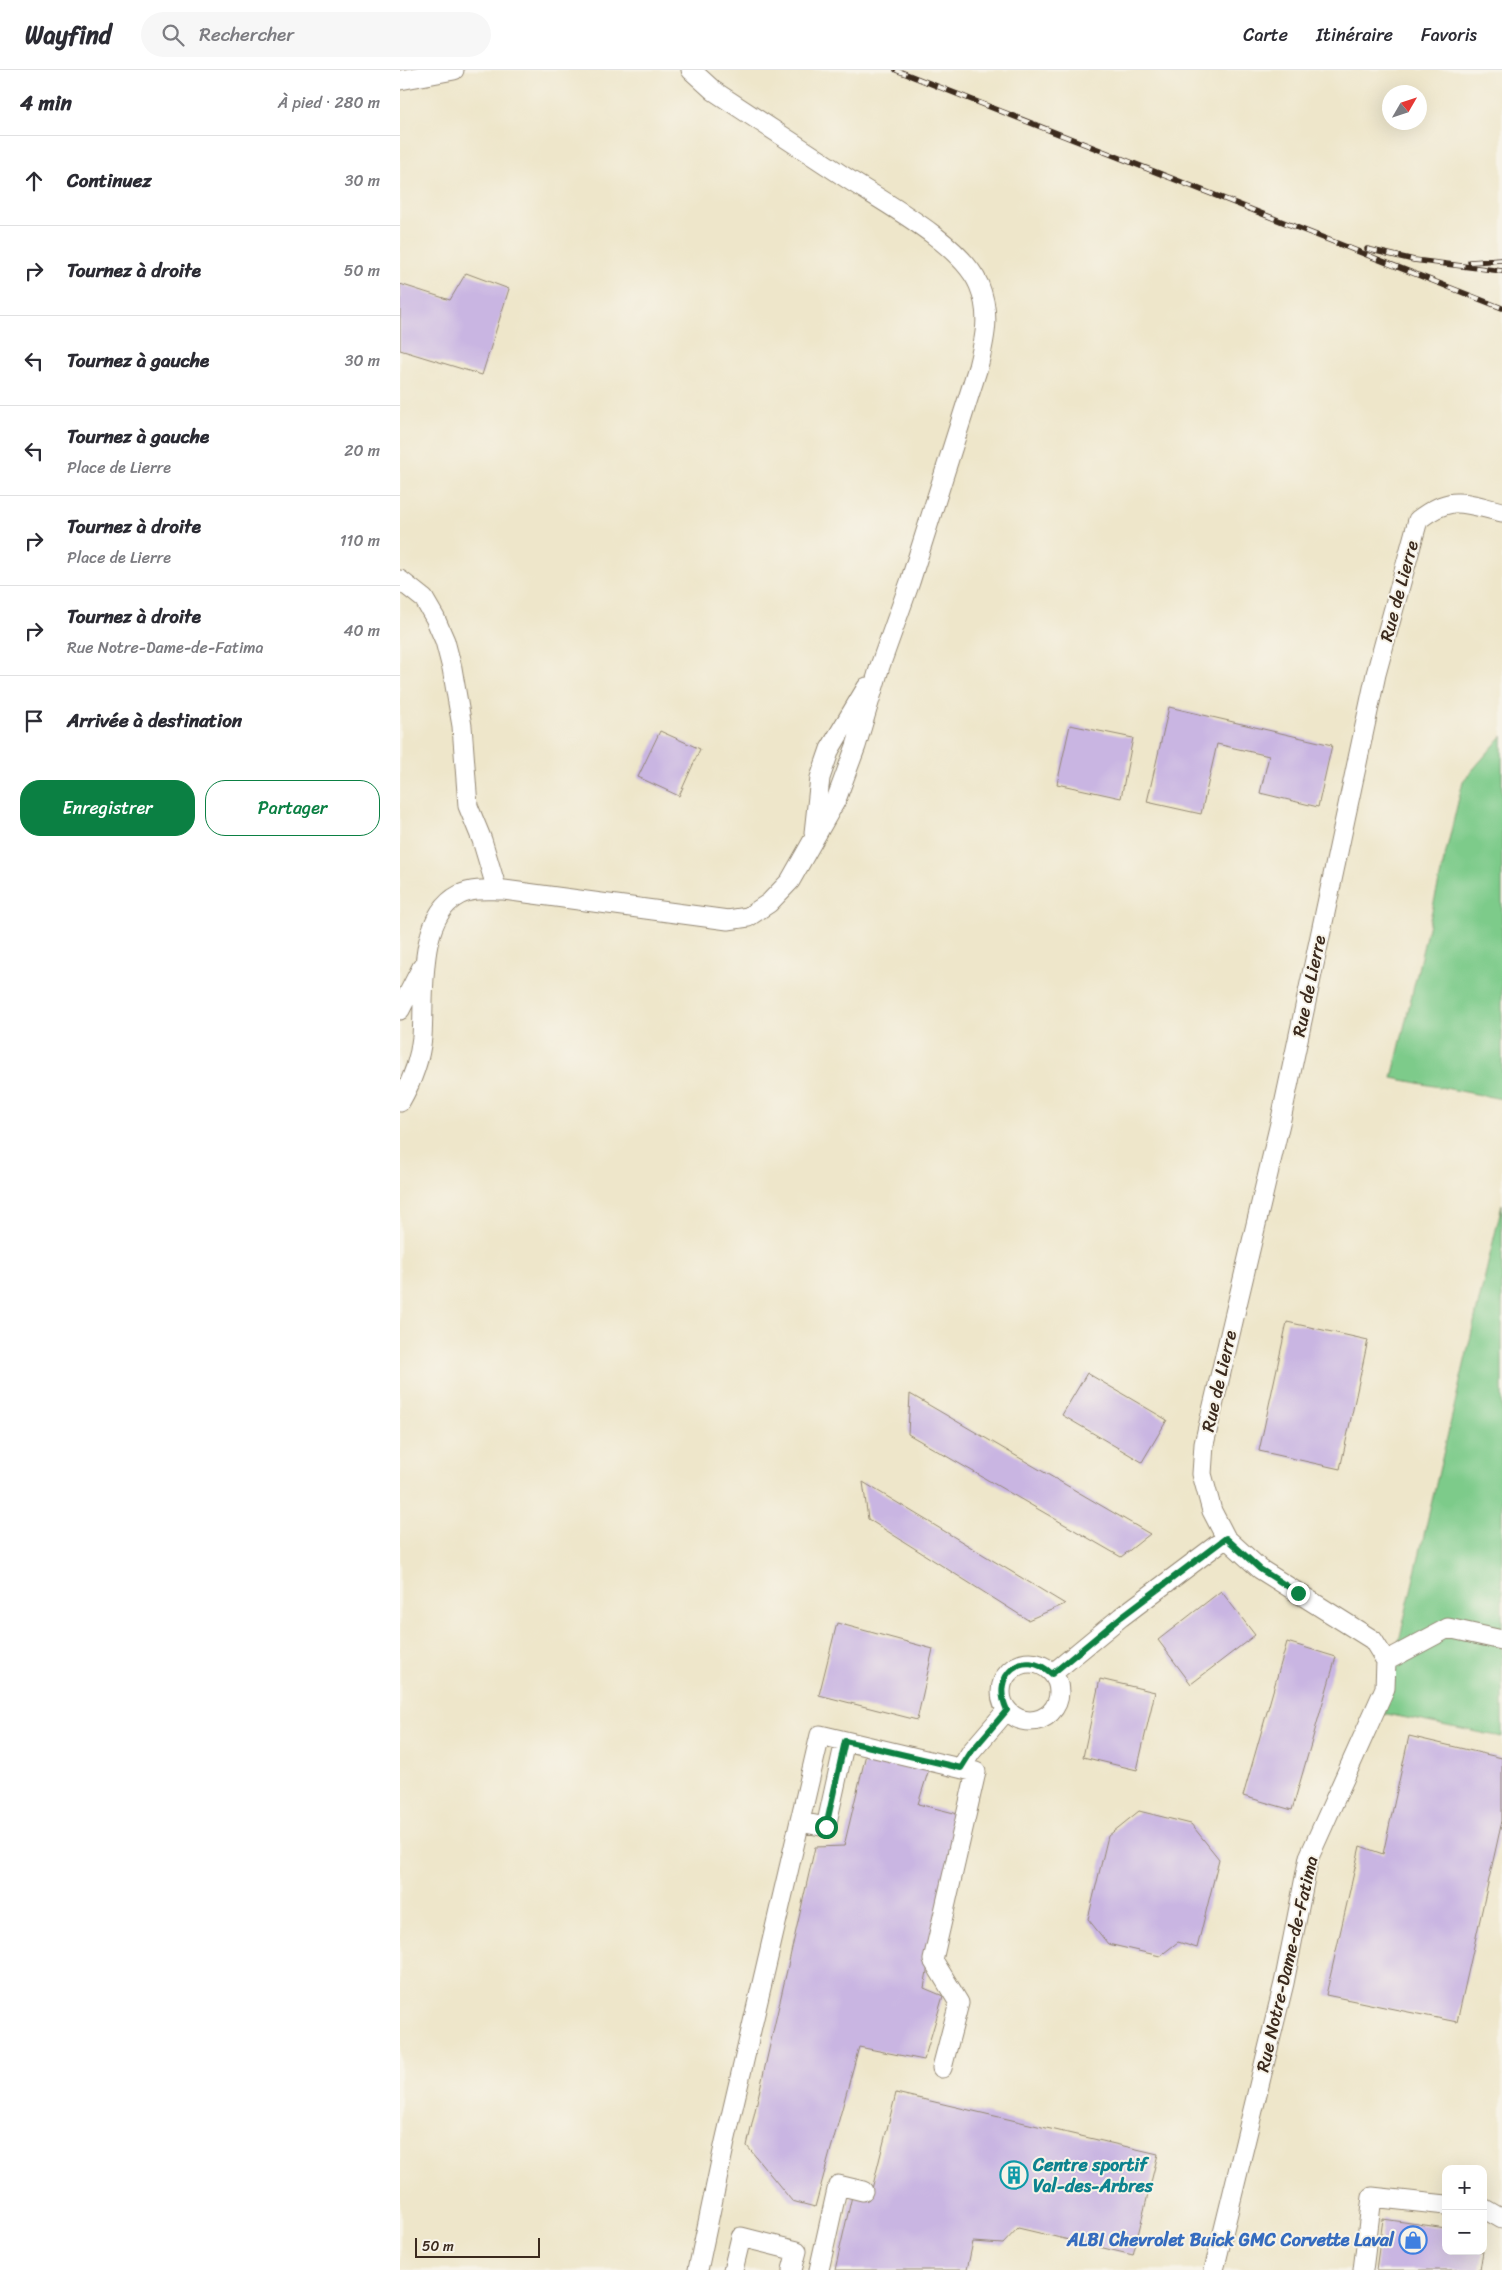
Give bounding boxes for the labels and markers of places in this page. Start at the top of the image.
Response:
place label: Centre sportif Val-des-Arbres [1032,2149,1154,2202]
building icon: Centre sportif Val-des-Arbres [999,2160,1029,2190]
place label: ALBI Chevrolet Buick GMC Corvette Laval [1066,2224,1395,2256]
shop icon: ALBI Chevrolet Buick GMC Corvette Laval [1398,2225,1428,2255]

